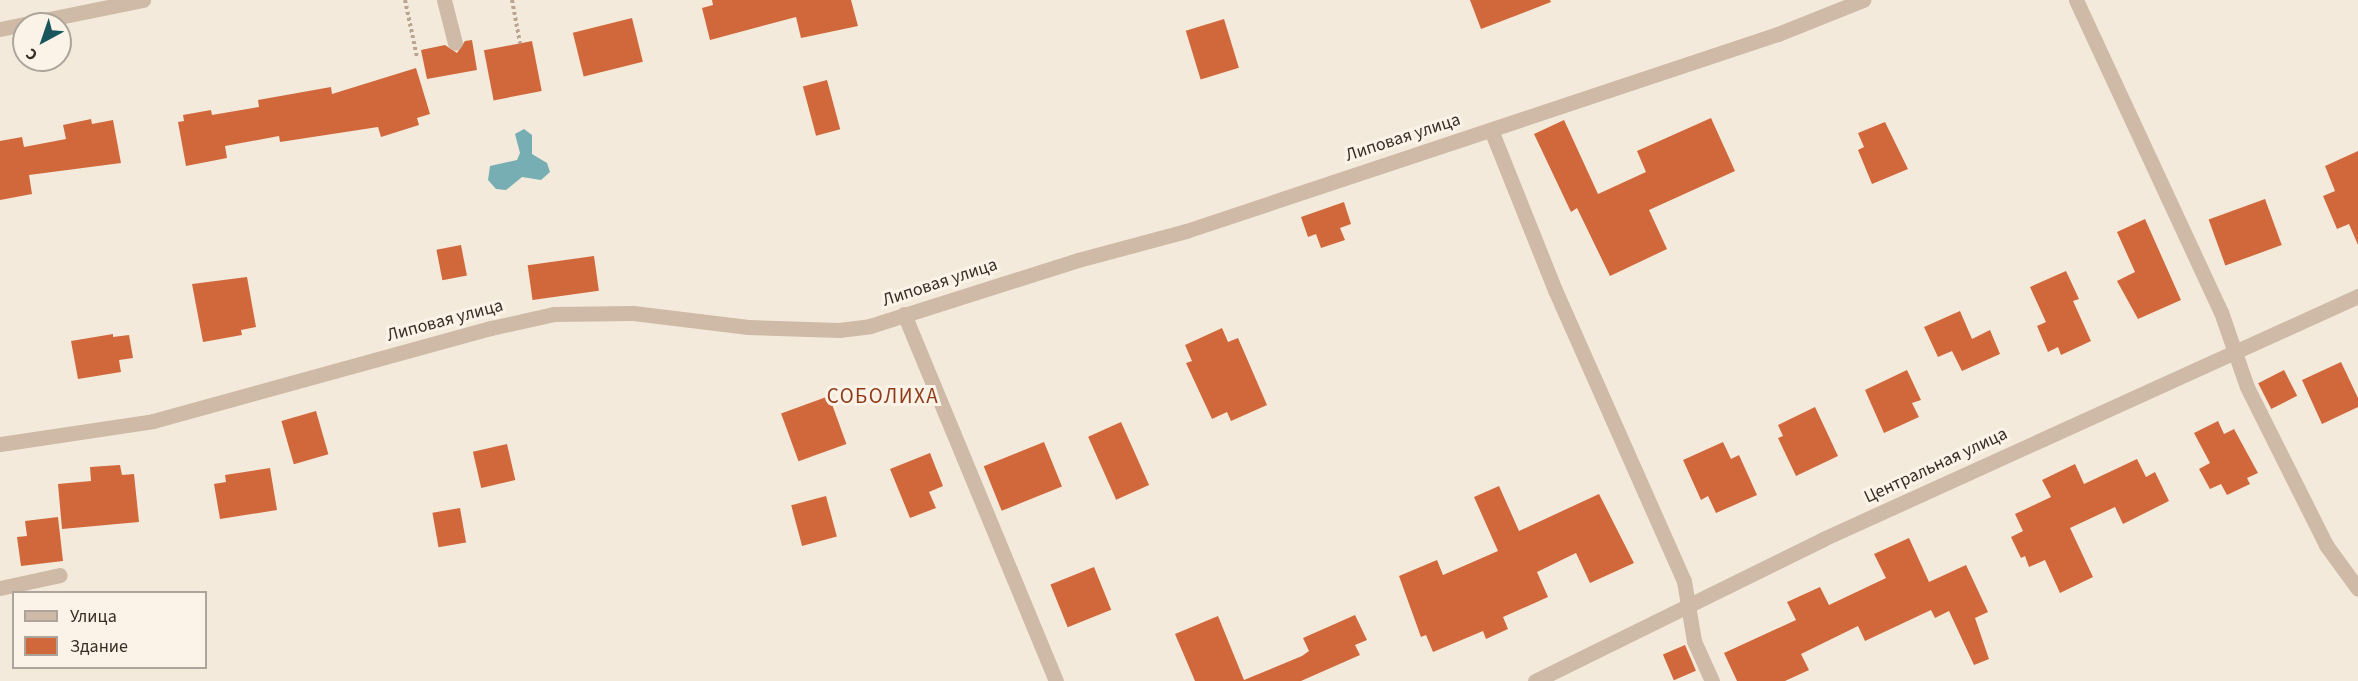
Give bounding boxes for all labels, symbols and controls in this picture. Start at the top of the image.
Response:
north arrow [12,12,72,72]
text: С [21,43,42,66]
street label: Липовая улица [1343,109,1463,167]
street label: Липовая улица [880,254,1000,312]
street label: Липовая улица [384,295,506,347]
district label: СОБОЛИХА [827,383,939,409]
street label: Центральная улица [1861,423,2011,509]
legend [12,591,207,669]
text: Улица [70,604,117,629]
text: Здание [70,634,128,659]

